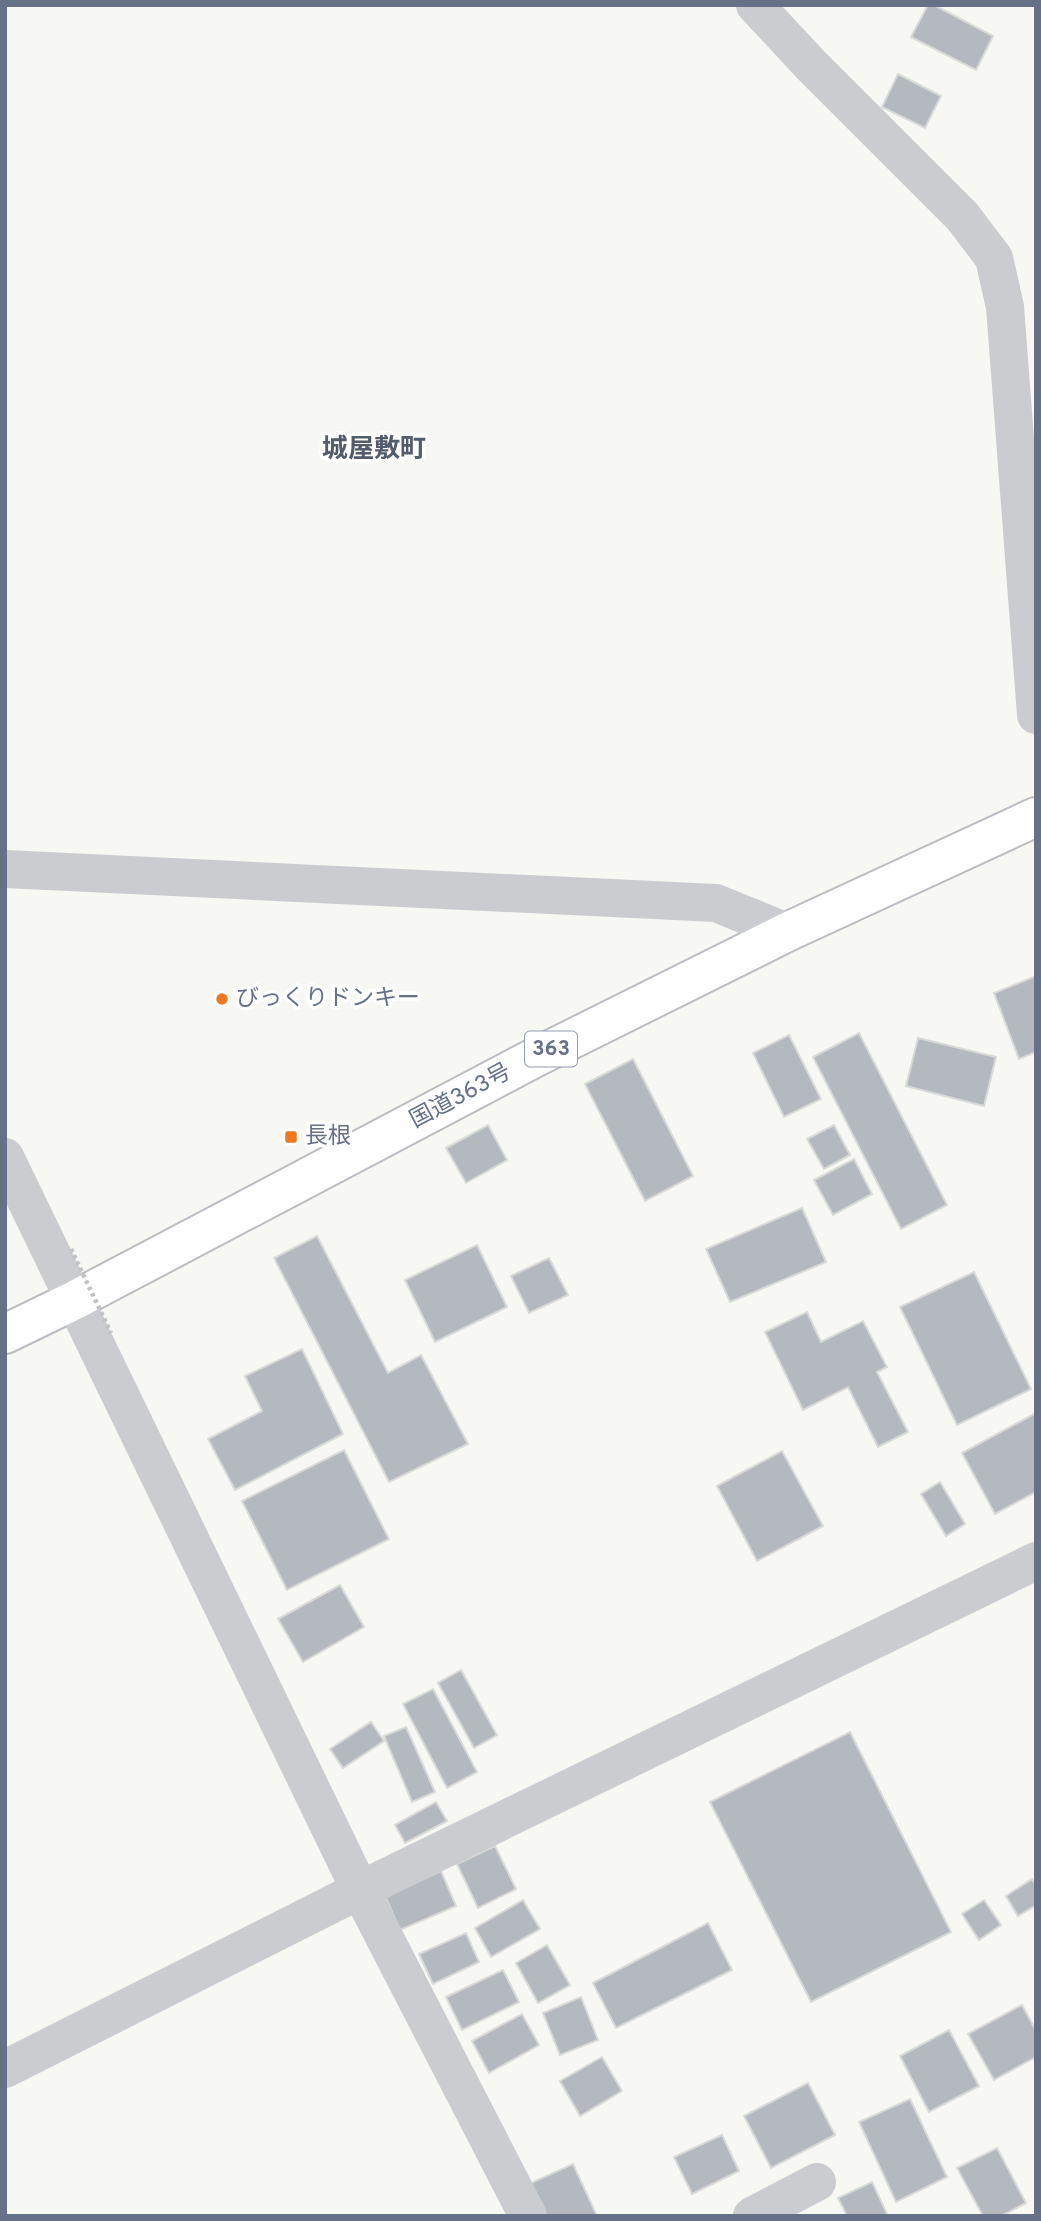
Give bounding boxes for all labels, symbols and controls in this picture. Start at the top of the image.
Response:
district label: 城屋敷町 [322,434,426,467]
place label: びっくりドンキー [236,985,420,1014]
marker: びっくりドンキー [214,991,230,1007]
road number: 363 [525,1032,577,1066]
street label: 国道363号 [405,1058,517,1136]
place label: 長根 [305,1123,351,1152]
marker: 長根 [283,1129,299,1145]

